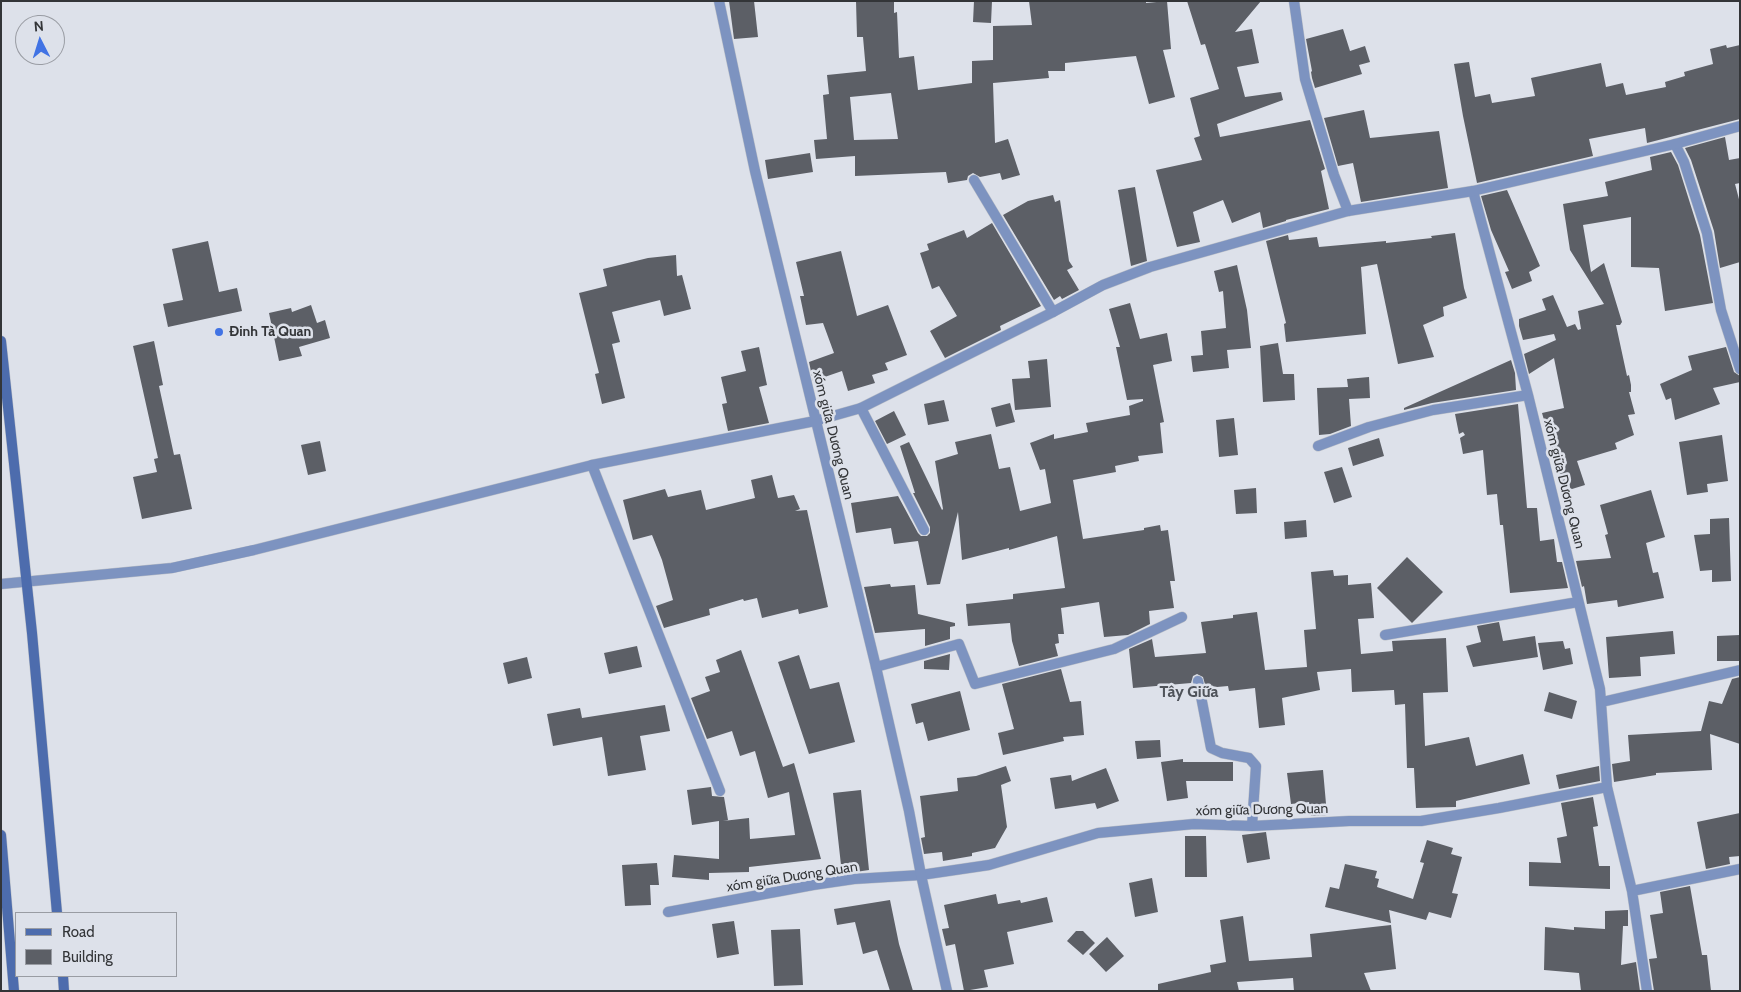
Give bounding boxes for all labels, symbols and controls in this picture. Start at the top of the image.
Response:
north arrow [15,15,65,65]
text: N [33,17,44,35]
place label: Đinh Tà Quan [229,324,311,340]
marker: Đinh Tà Quan [213,326,225,338]
street label: xóm giữa Dương Quan [809,369,857,501]
street label: xóm giữa Dương Quan [1540,418,1588,550]
district label: Tây Giữa [1160,682,1218,702]
street label: xóm giữa Dương Quan [1196,800,1328,820]
street label: xóm giữa Dương Quan [725,858,859,896]
legend [15,912,178,977]
text: Road [62,923,95,941]
text: Building [62,948,113,966]

